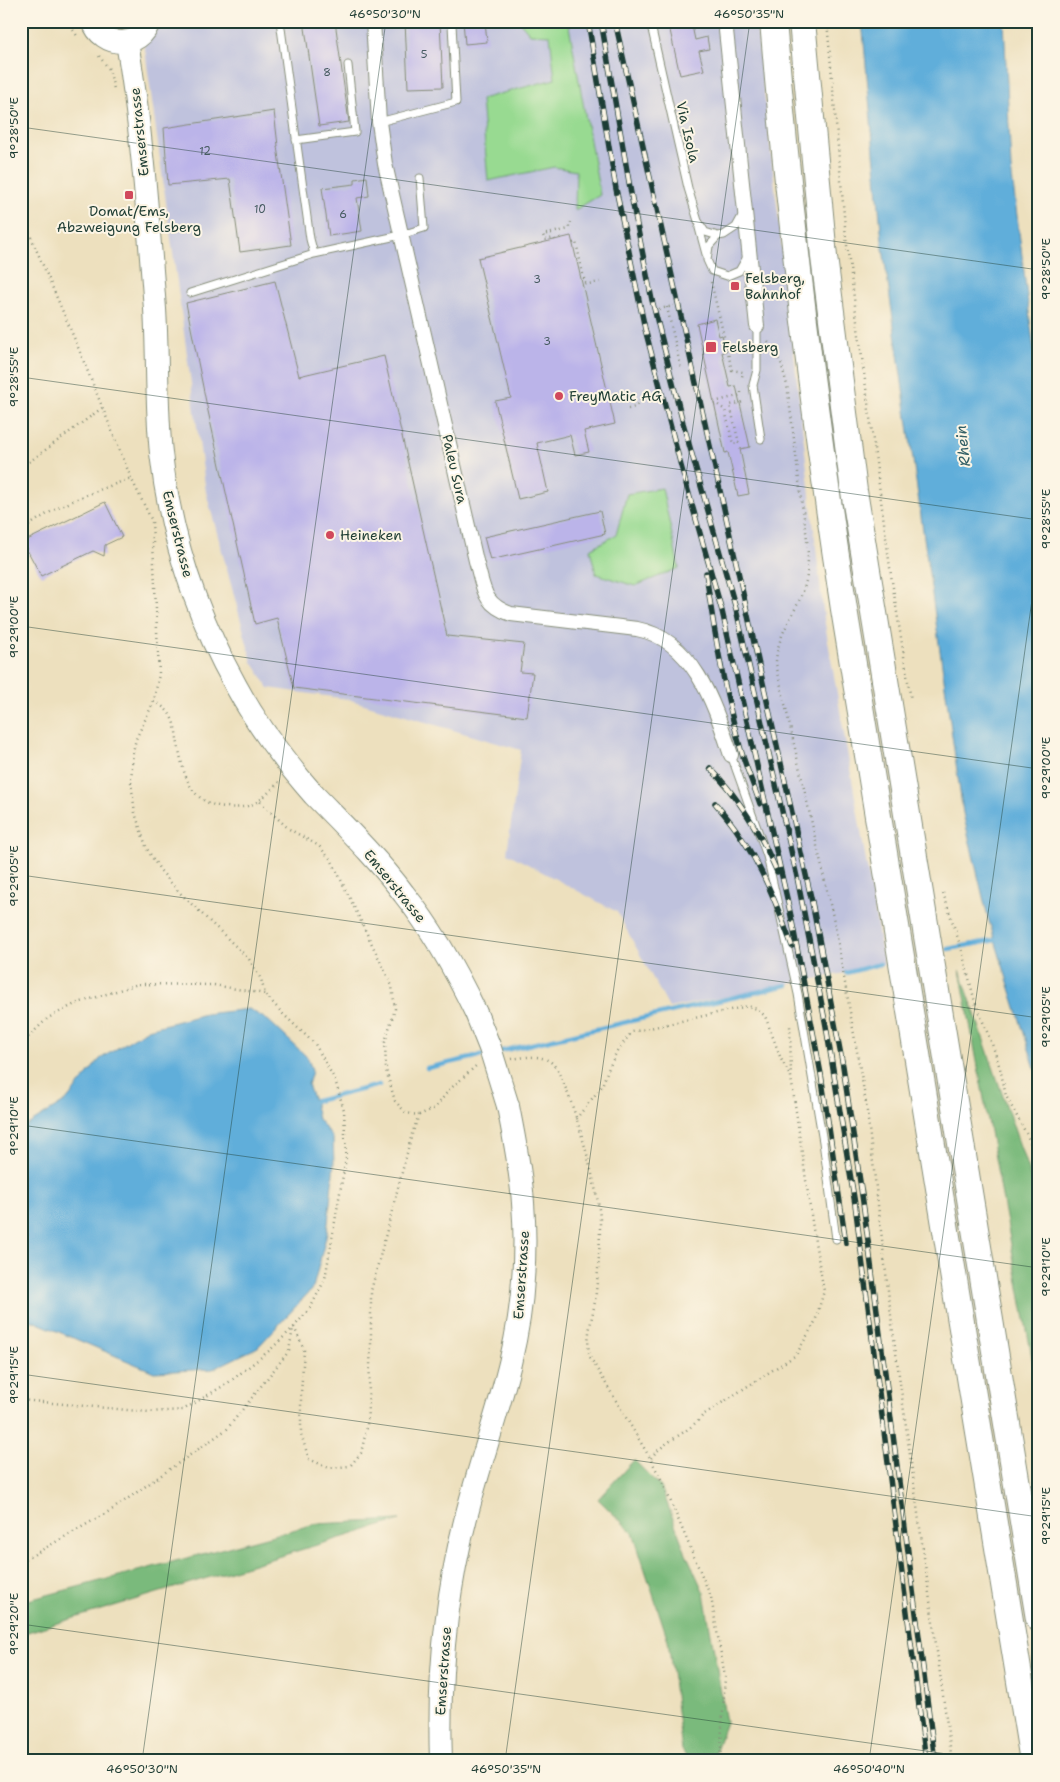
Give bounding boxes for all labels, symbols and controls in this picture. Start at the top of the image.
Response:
text: 46°50'30"N [349,6,421,22]
text: 46°50'35"N [714,6,784,22]
house number: 5 [421,47,428,62]
house number: 8 [323,65,331,80]
street label: Emserstrasse [125,87,153,177]
text: 9°28'50"E [6,97,22,159]
street label: Via Isola [672,100,704,165]
house number: 12 [199,144,211,159]
marker: Domat/Ems, Abzweigung Felsberg [123,189,135,201]
place label: Domat/Ems, Abzweigung Felsberg [57,202,201,236]
house number: 10 [254,202,266,217]
house number: 6 [339,207,347,222]
text: 9°28'50"E [1038,238,1054,300]
place label: Felsberg, Bahnhof [745,269,805,303]
house number: 3 [533,272,541,287]
marker: Felsberg, Bahnhof [729,280,741,292]
house number: 3 [543,334,551,349]
place label: Felsberg [722,338,778,356]
marker: Felsberg [704,340,718,354]
text: 9°28'55"E [6,347,22,407]
place label: FreyMatic AG [569,387,662,405]
marker: FreyMatic AG [553,390,565,402]
water label: Rhein [951,424,975,468]
street label: Paleu Sura [438,433,472,506]
street label: Emserstrasse [158,489,198,579]
text: 9°28'55"E [1038,489,1054,549]
place label: Heineken [340,526,402,544]
marker: Heineken [324,529,336,541]
text: 9°29'00"E [6,596,22,658]
text: 9°29'00"E [1038,737,1054,799]
text: 9°29'05"E [6,845,22,907]
street label: Emserstrasse [360,846,430,926]
text: 9°29'05"E [1038,986,1054,1048]
text: 9°29'10"E [6,1096,22,1156]
street label: Emserstrasse [509,1230,533,1320]
text: 9°29'10"E [1038,1237,1054,1297]
text: 9°29'15"E [6,1346,22,1404]
text: 9°29'15"E [1038,1487,1054,1545]
text: 9°29'20"E [6,1593,22,1655]
street label: Emserstrasse [431,1626,455,1716]
text: 46°50'30"N [106,1761,178,1777]
text: 46°50'35"N [471,1761,541,1777]
text: 46°50'40"N [833,1761,905,1777]

